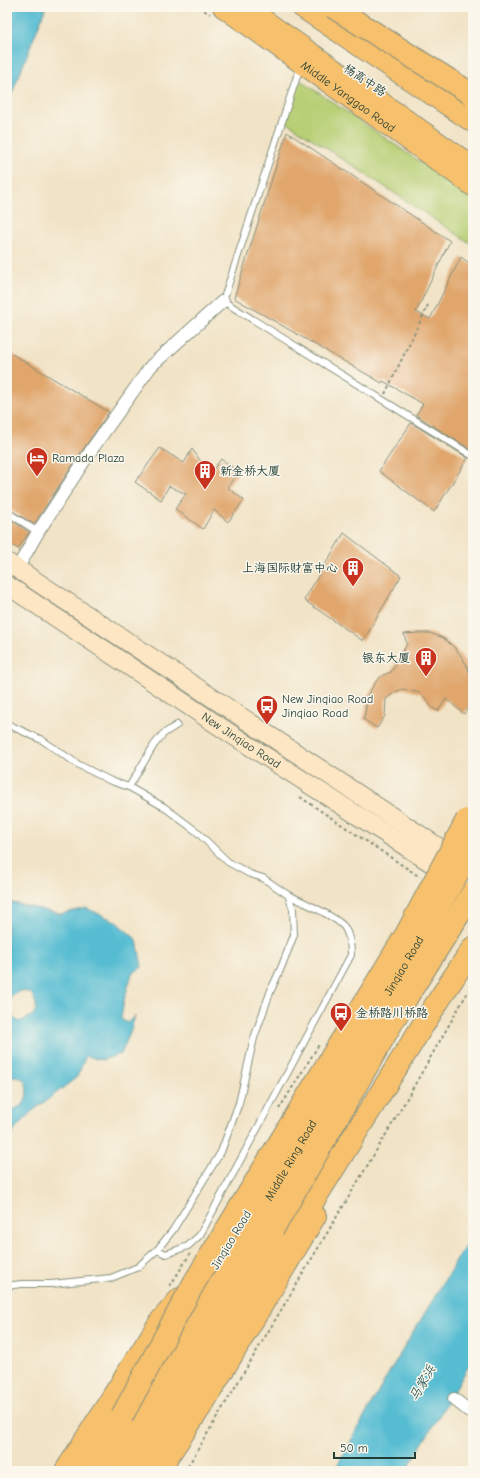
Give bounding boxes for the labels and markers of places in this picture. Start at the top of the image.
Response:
hotel icon: Ramada Plaza [24,445,50,478]
place label: Ramada Plaza [52,451,125,465]
building icon: 新金桥大厦 [192,458,218,491]
place label: 新金桥大厦 [220,464,280,478]
building icon: 上海国际财富中心 [340,555,366,588]
place label: 上海国际财富中心 [242,561,338,575]
building icon: 银东大厦 [413,645,439,678]
place label: 银东大厦 [362,651,410,665]
place label: New Jinqiao Road Jinqiao Road [282,692,373,720]
bus stop icon: New Jinqiao Road Jinqiao Road [254,693,280,726]
bus stop icon: 金桥路川桥路 [328,1000,354,1033]
place label: 金桥路川桥路 [356,1006,428,1020]

